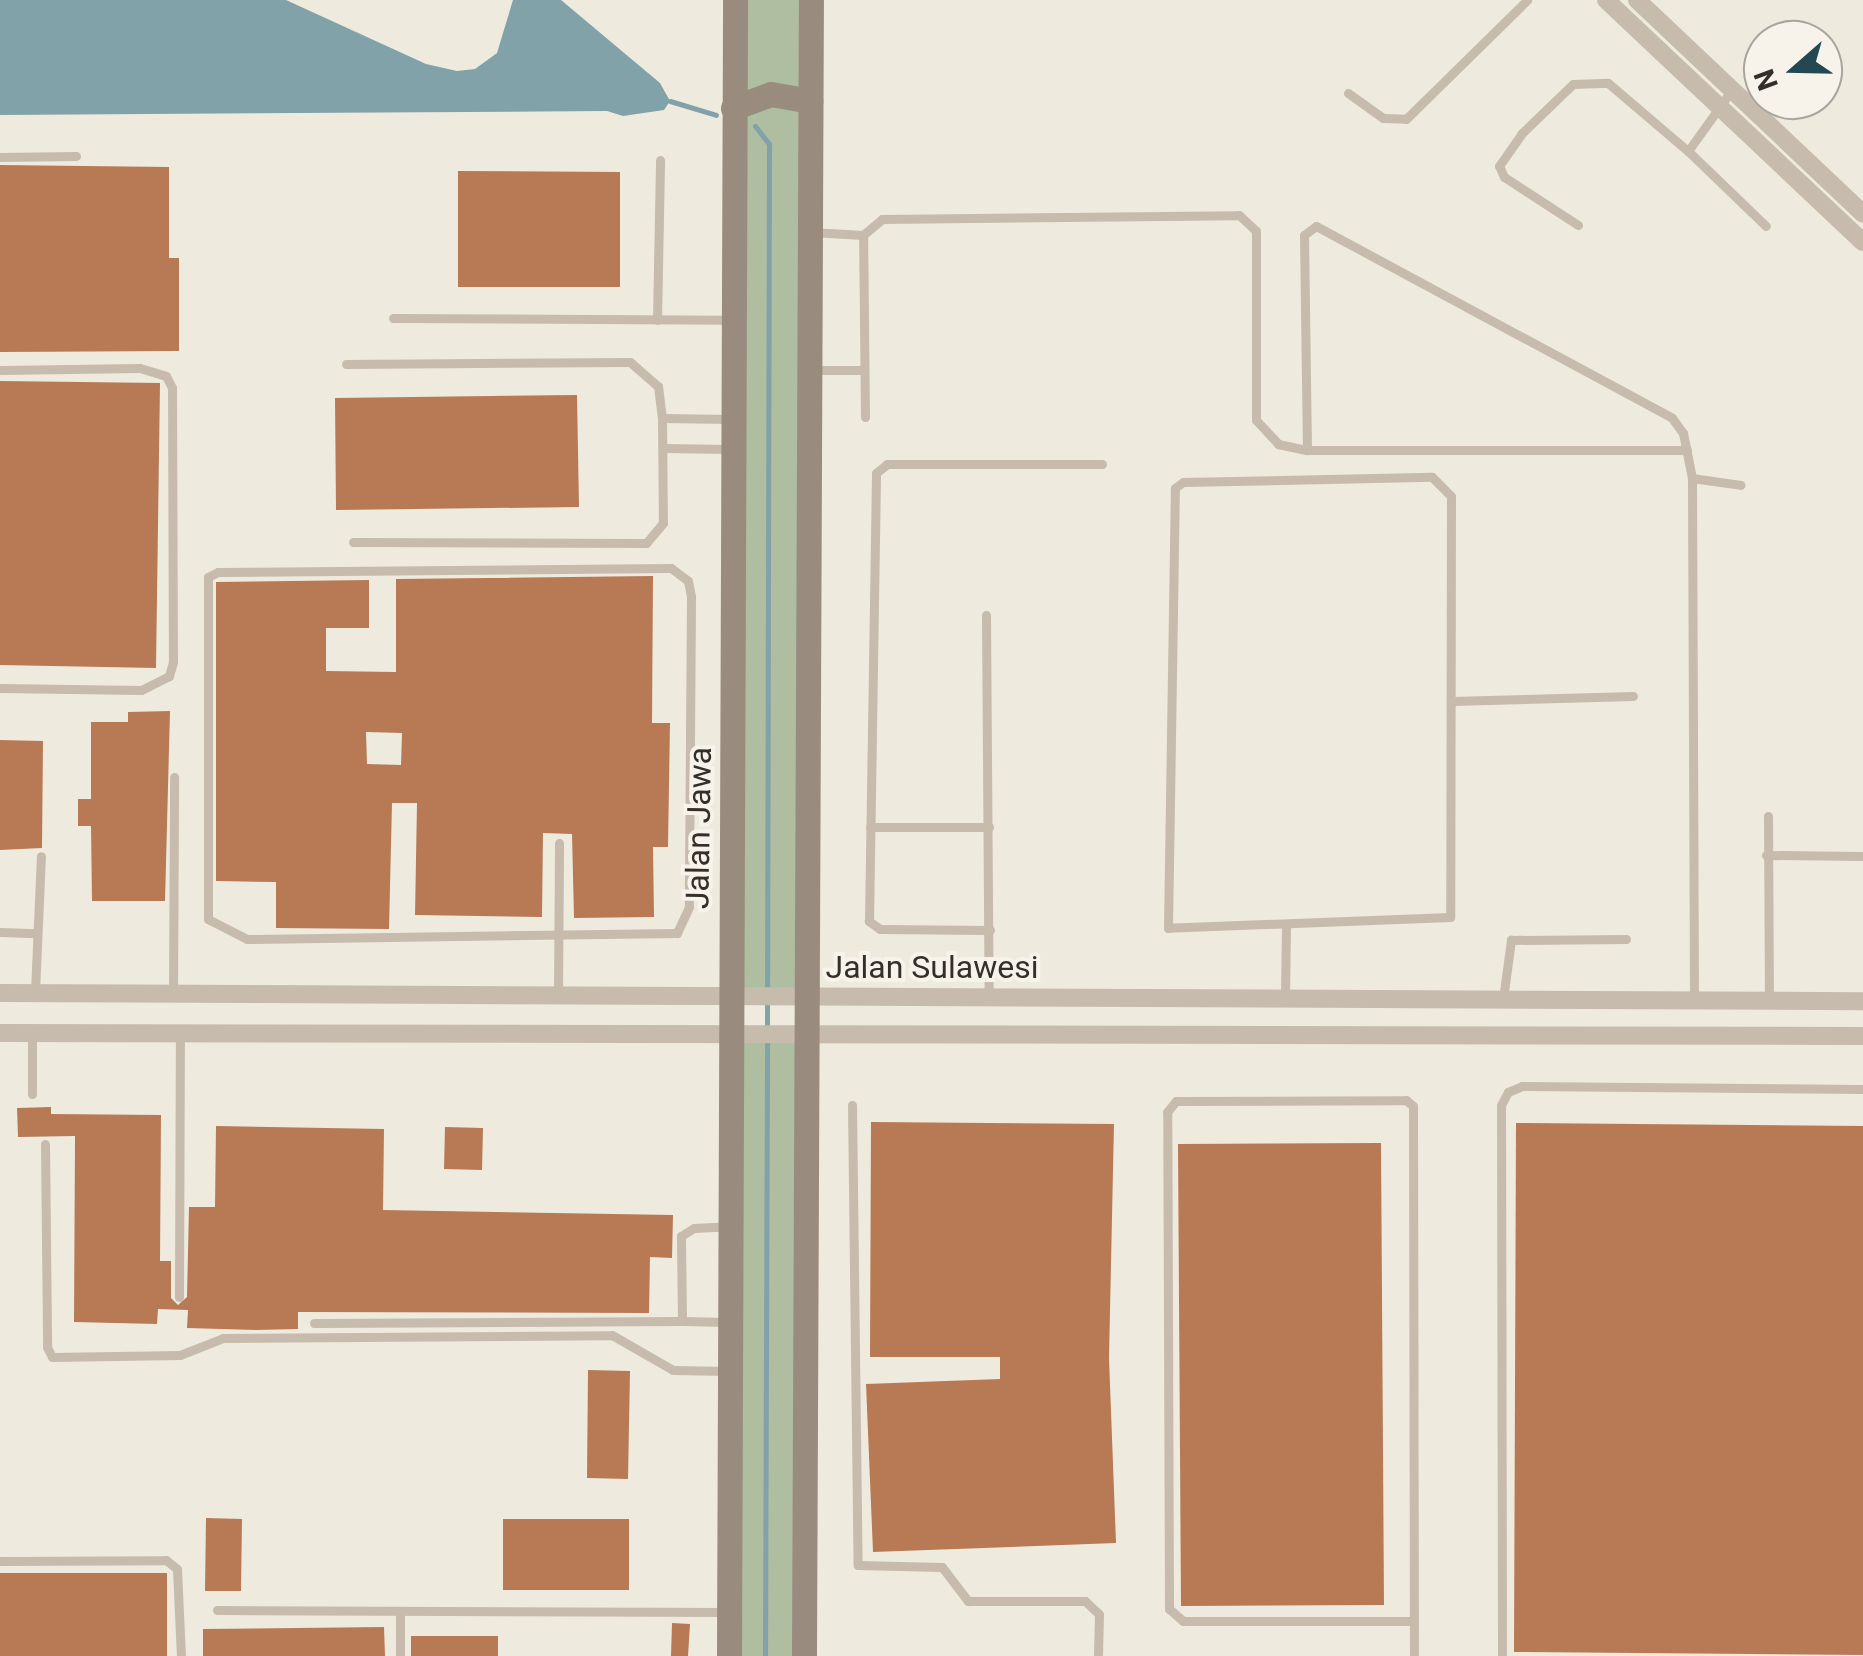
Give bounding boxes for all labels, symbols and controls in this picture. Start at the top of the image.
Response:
north arrow [1743,20,1843,120]
text: N [1747,65,1785,95]
street label: Jalan Jawa [678,746,720,910]
street label: Jalan Sulawesi [826,948,1038,986]

